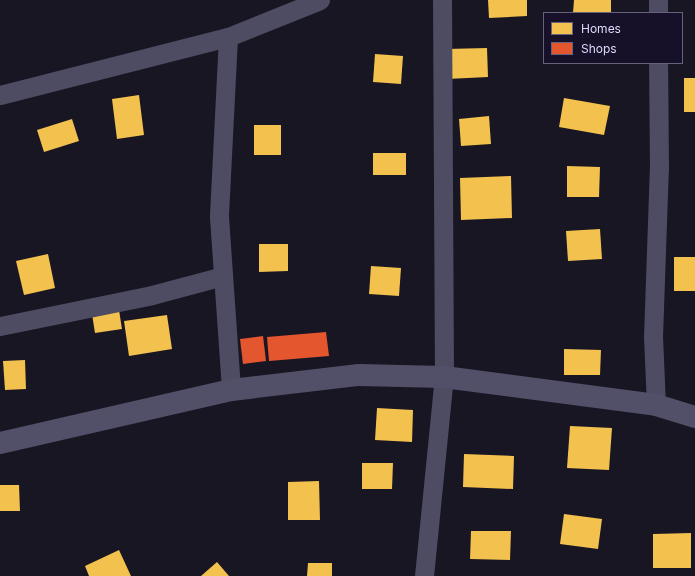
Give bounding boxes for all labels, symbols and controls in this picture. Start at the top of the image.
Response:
legend [543,12,683,64]
text: Homes [581,21,621,36]
text: Shops [581,41,617,56]

